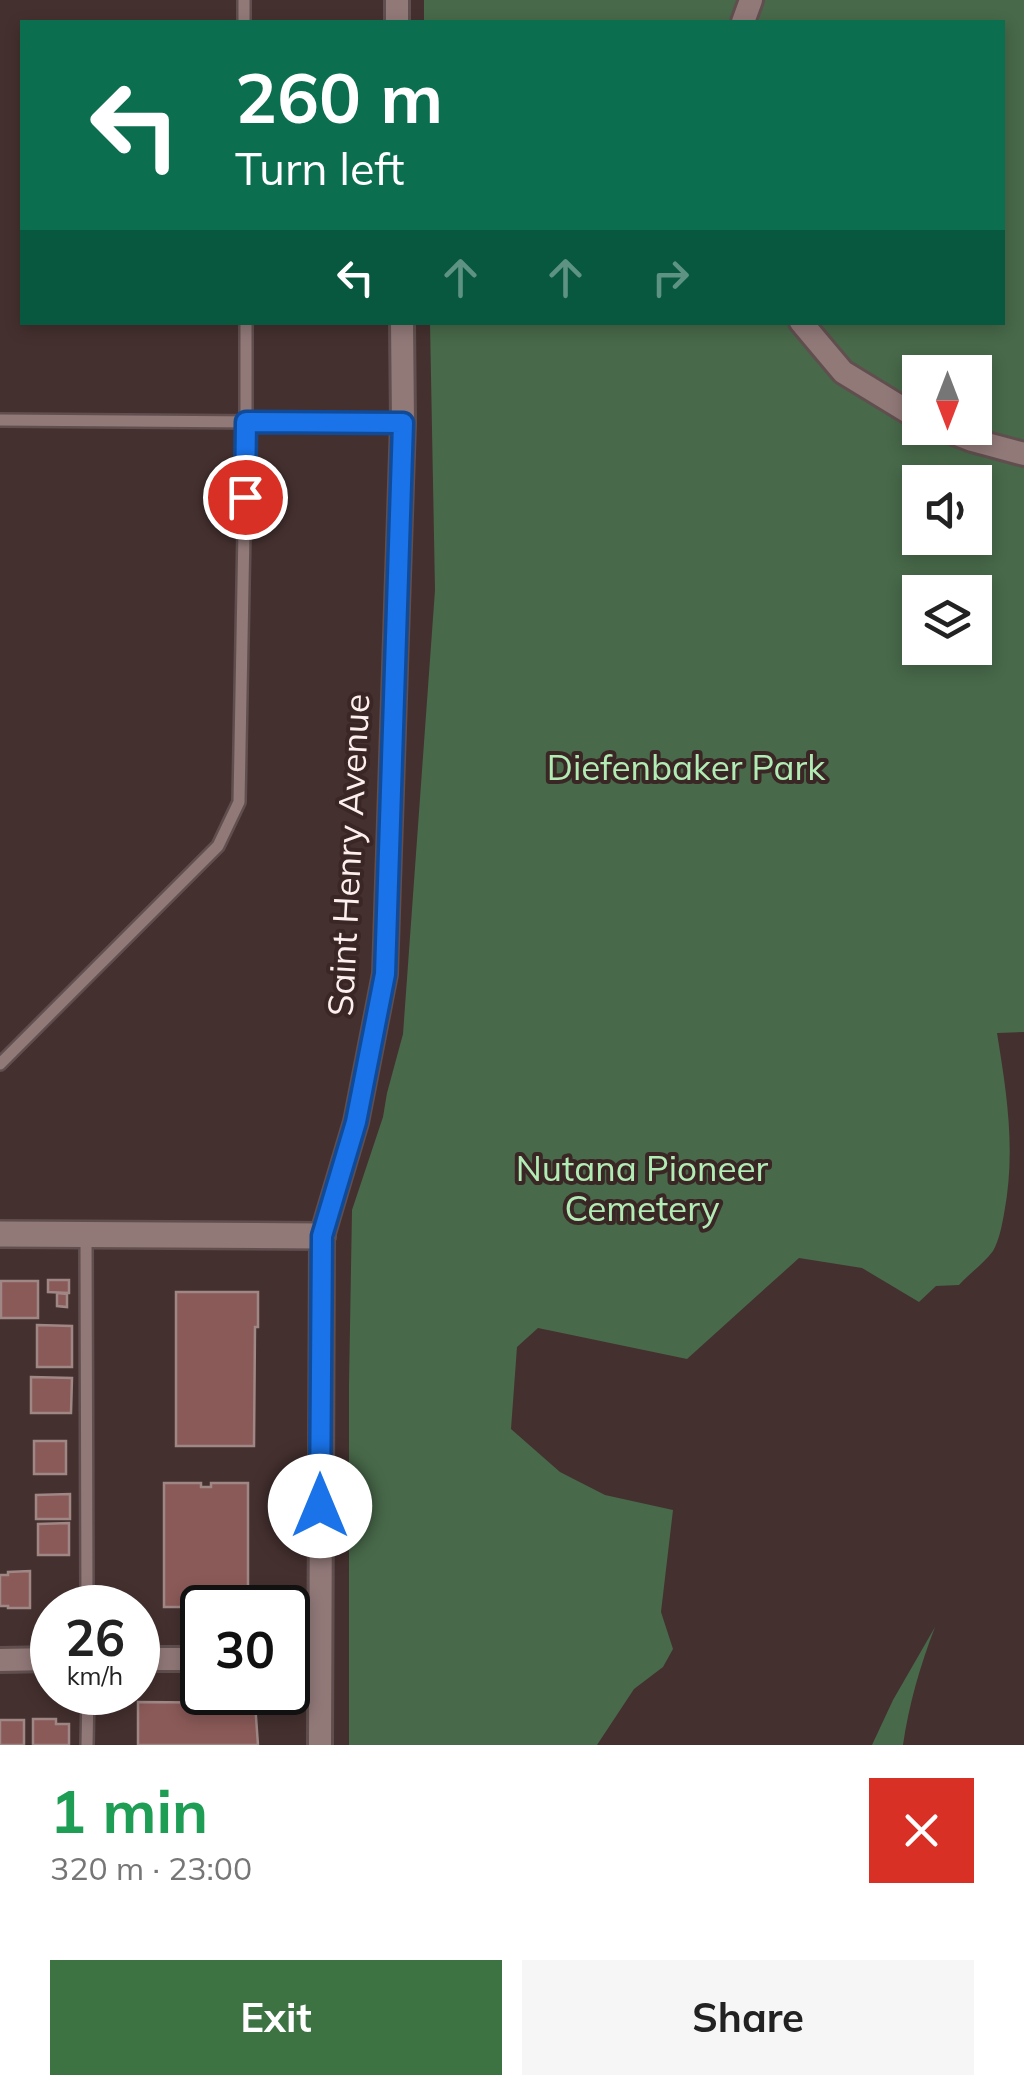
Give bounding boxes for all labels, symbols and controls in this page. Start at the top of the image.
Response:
text: 260 m [235,53,443,141]
icon: left [70,60,200,190]
text: Turn left [235,140,404,196]
icon: left [328,250,383,305]
icon: ahead [433,250,488,305]
icon: ahead [538,250,593,305]
icon: right [643,250,698,305]
north arrow [902,355,992,445]
map controls [902,355,992,665]
pin [203,455,288,540]
button: sound [902,465,992,555]
icon: arrive [218,470,273,525]
button: layers [902,575,992,665]
street label: Saint Henry Avenue [318,693,378,1017]
park label: Diefenbaker Park [547,745,826,789]
park label: Nutana Pioneer Cemetery [516,1146,769,1230]
position arrow [268,1454,372,1558]
speed limit sign: 30 [180,1585,310,1715]
text: 26 [65,1606,125,1669]
text: km/h [67,1660,123,1691]
text: 1 min [50,1773,208,1848]
button: close [869,1778,974,1883]
text: 320 m · 23:00 [50,1848,252,1888]
button: Exit [50,1960,502,2075]
button: Share [522,1960,974,2075]

